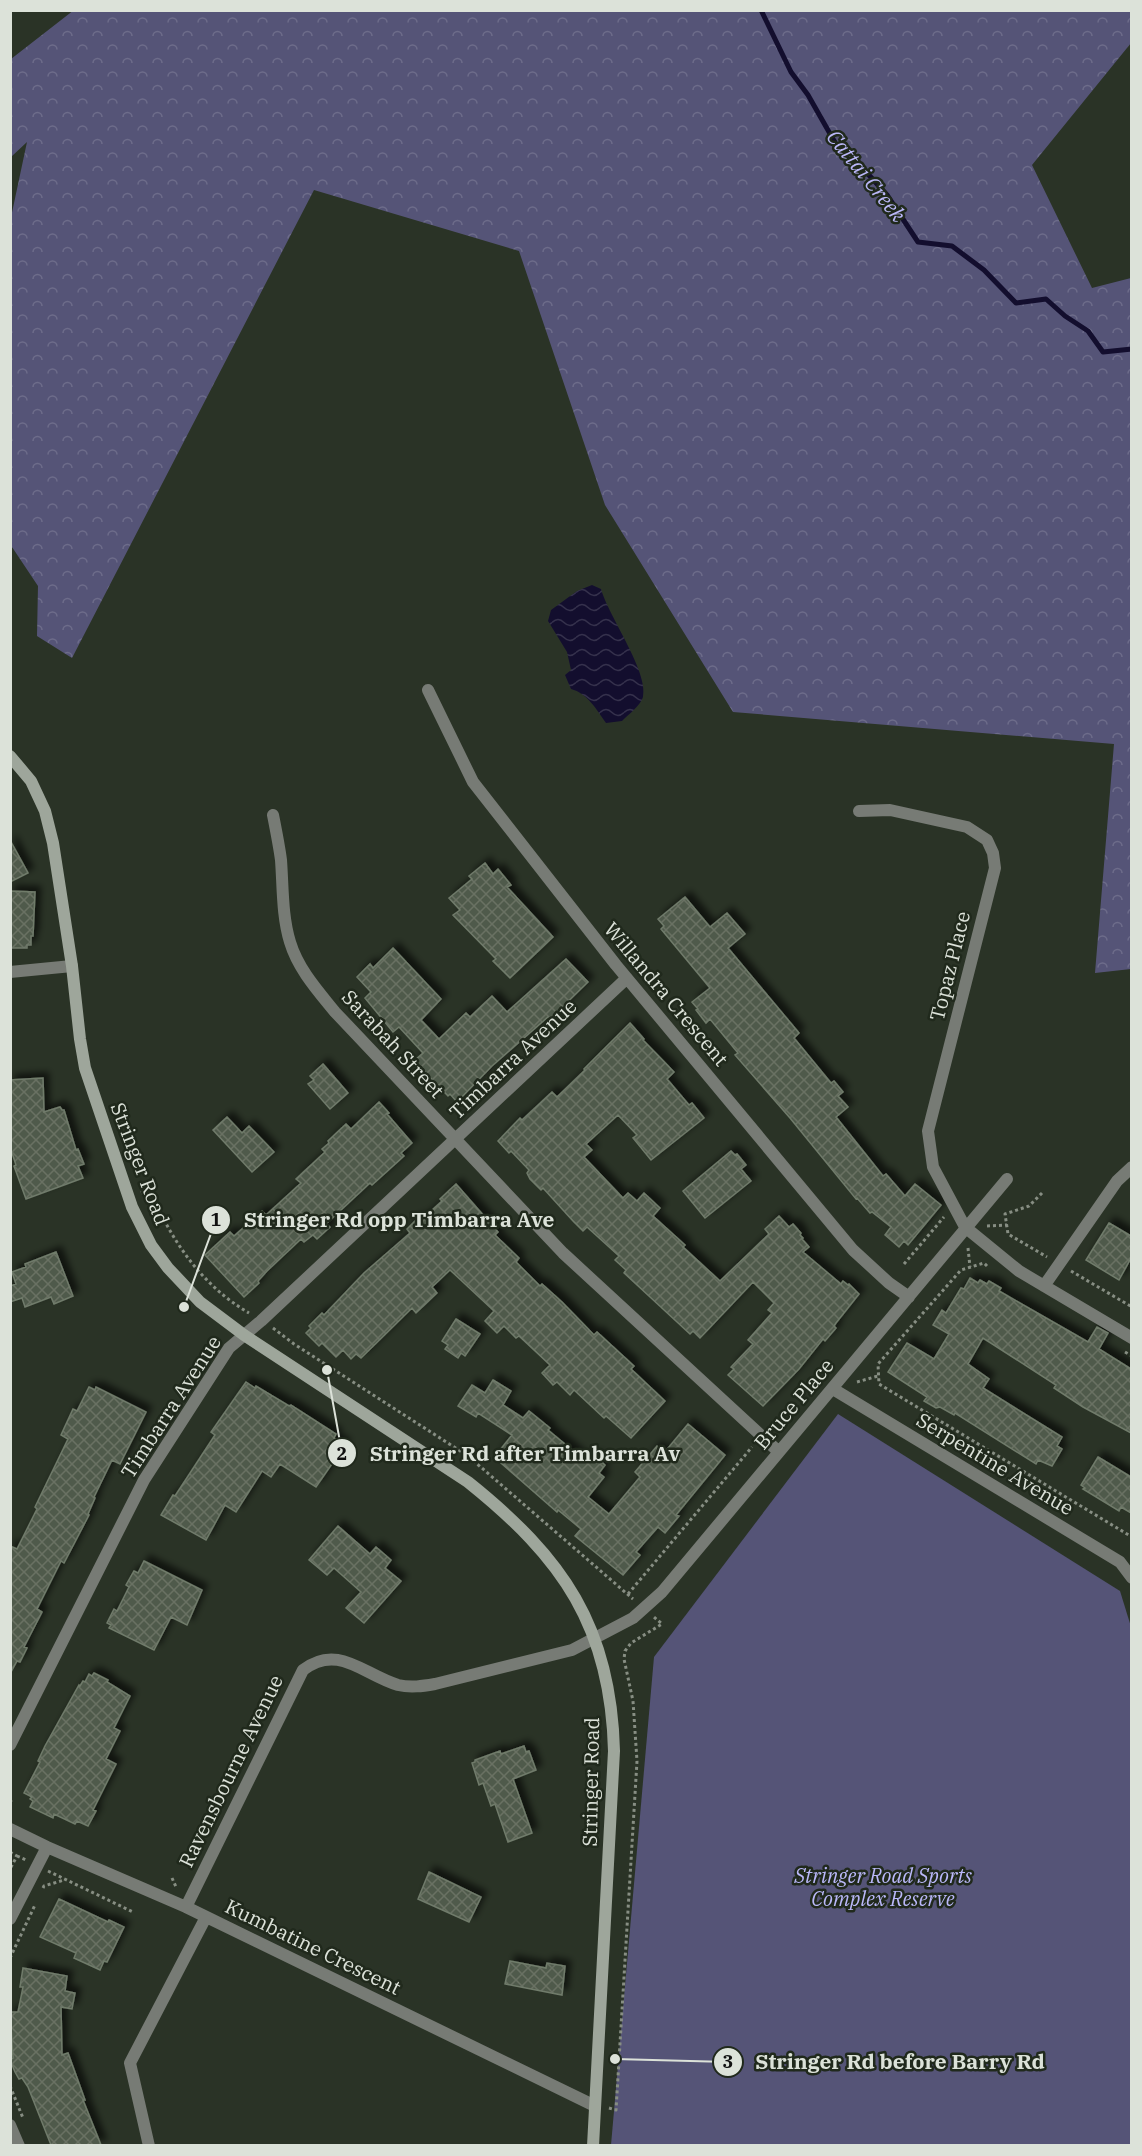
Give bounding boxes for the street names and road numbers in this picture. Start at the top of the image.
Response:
street label: Topaz Place [923,908,976,1023]
street label: Willandra Crescent [598,916,735,1071]
street label: Sarabah Street [336,984,451,1104]
street label: Timbarra Avenue [443,992,582,1125]
street label: Stringer Road [105,1099,176,1229]
street label: Timbarra Avenue [114,1330,227,1483]
street label: Bruce Place [748,1353,840,1455]
street label: Serpentine Avenue [912,1406,1079,1521]
street label: Ravensbourne Avenue [172,1670,289,1872]
street label: Stringer Road [576,1717,605,1847]
street label: Kumbatine Crescent [221,1892,405,2001]

